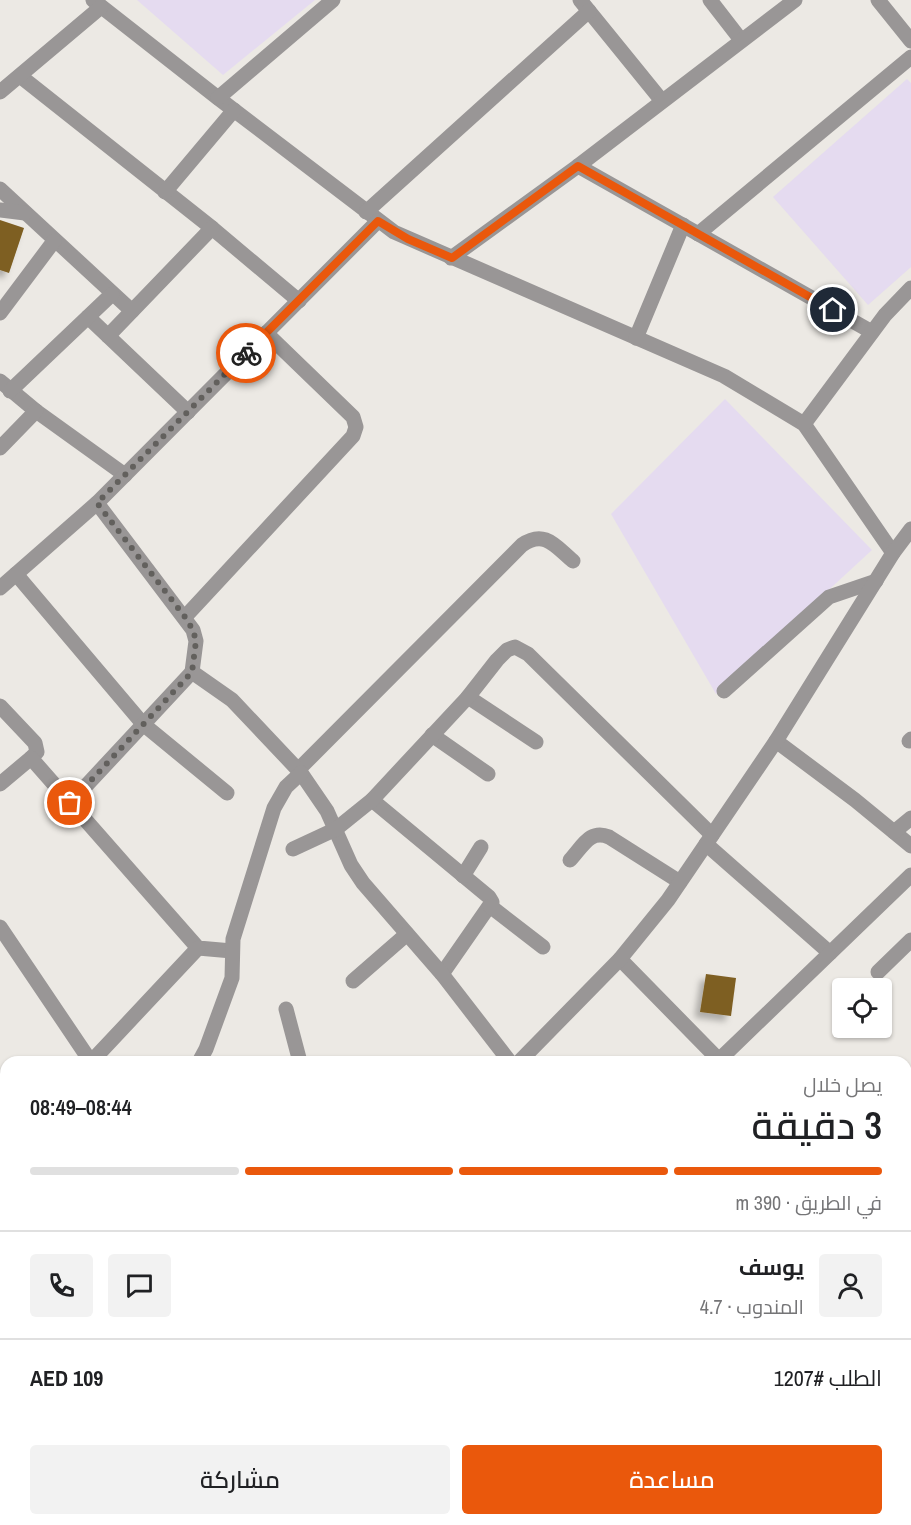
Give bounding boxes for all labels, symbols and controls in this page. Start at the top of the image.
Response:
pin [807,284,858,335]
icon: home [816,293,849,326]
courier [216,323,276,383]
icon: bike [230,337,263,370]
pin [44,777,95,828]
icon: bag [53,786,86,819]
map controls [832,978,892,1038]
button: locate [832,978,892,1038]
text: يصل خلال [803,1071,882,1098]
text: 08:44–08:49 [30,1092,132,1122]
text: 3 دقيقة [751,1099,882,1151]
text: في الطريق · 390 m [736,1189,882,1216]
text: يوسف [739,1252,804,1282]
button: phone [30,1254,93,1317]
button: chat [108,1254,171,1317]
button: person [819,1254,882,1317]
text: المندوب · 4.7 [700,1293,804,1320]
text: AED 109 [30,1363,103,1393]
text: الطلب #1207 [774,1363,882,1393]
button: مشاركة [30,1445,450,1514]
button: مساعدة [462,1445,882,1514]

